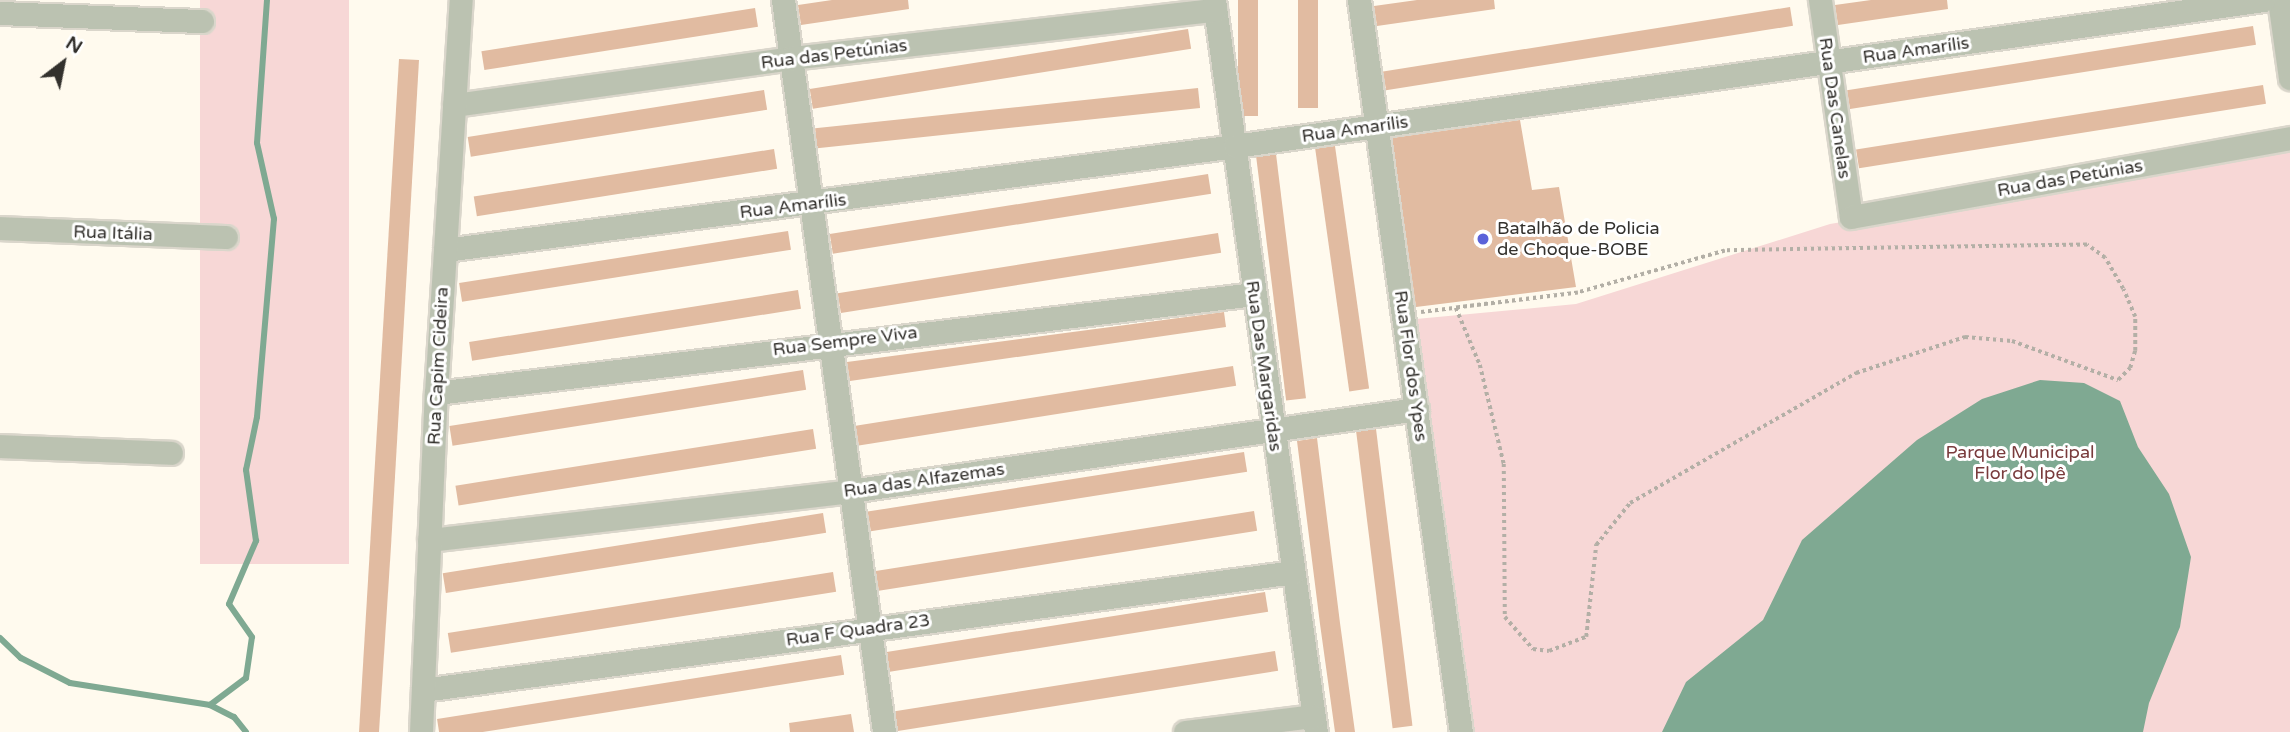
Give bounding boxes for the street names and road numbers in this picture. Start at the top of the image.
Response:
street label: Rua Amarílis [1861,32,1971,68]
street label: Rua das Petúnias [760,34,908,74]
street label: Rua Das Canelas [1814,36,1856,180]
street label: Rua Amarílis [1300,111,1410,147]
street label: Rua das Petúnias [1996,155,2144,201]
street label: Rua Amarílis [738,189,848,223]
street label: Rua Itália [73,221,153,245]
street label: Rua Das Margaridas [1241,279,1287,453]
street label: Rua Capim Cideira [423,286,453,446]
street label: Rua Flor dos Ypes [1390,289,1432,443]
street label: Rua Sempre Viva [771,321,919,361]
street label: Rua das Alfazemas [842,458,1006,502]
street label: Rua F Quadra 23 [785,609,931,651]

